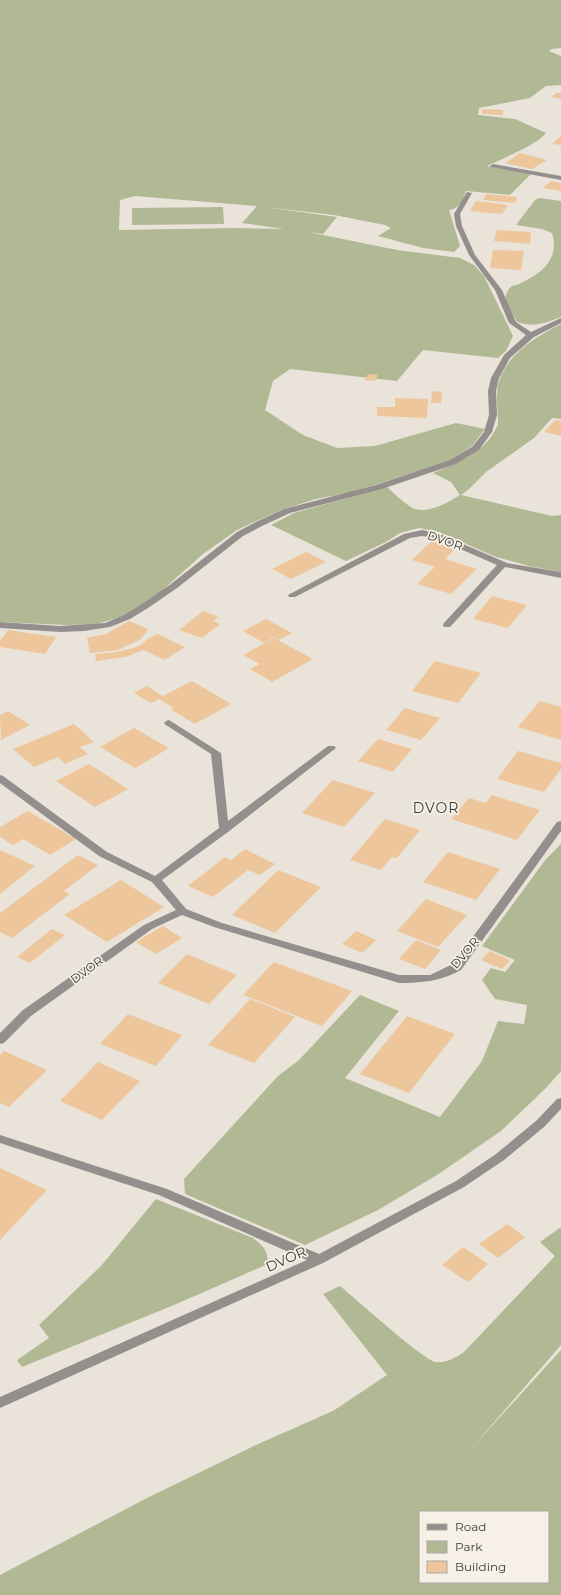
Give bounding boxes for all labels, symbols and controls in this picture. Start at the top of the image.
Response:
street label: DVOR [425,527,465,554]
district label: DVOR [413,799,459,817]
street label: DVOR [447,934,482,971]
street label: DVOR [68,953,106,986]
street label: DVOR [263,1242,309,1276]
legend [419,1511,549,1583]
text: Road [455,1519,486,1534]
text: Park [455,1539,483,1554]
text: Building [455,1559,506,1574]

